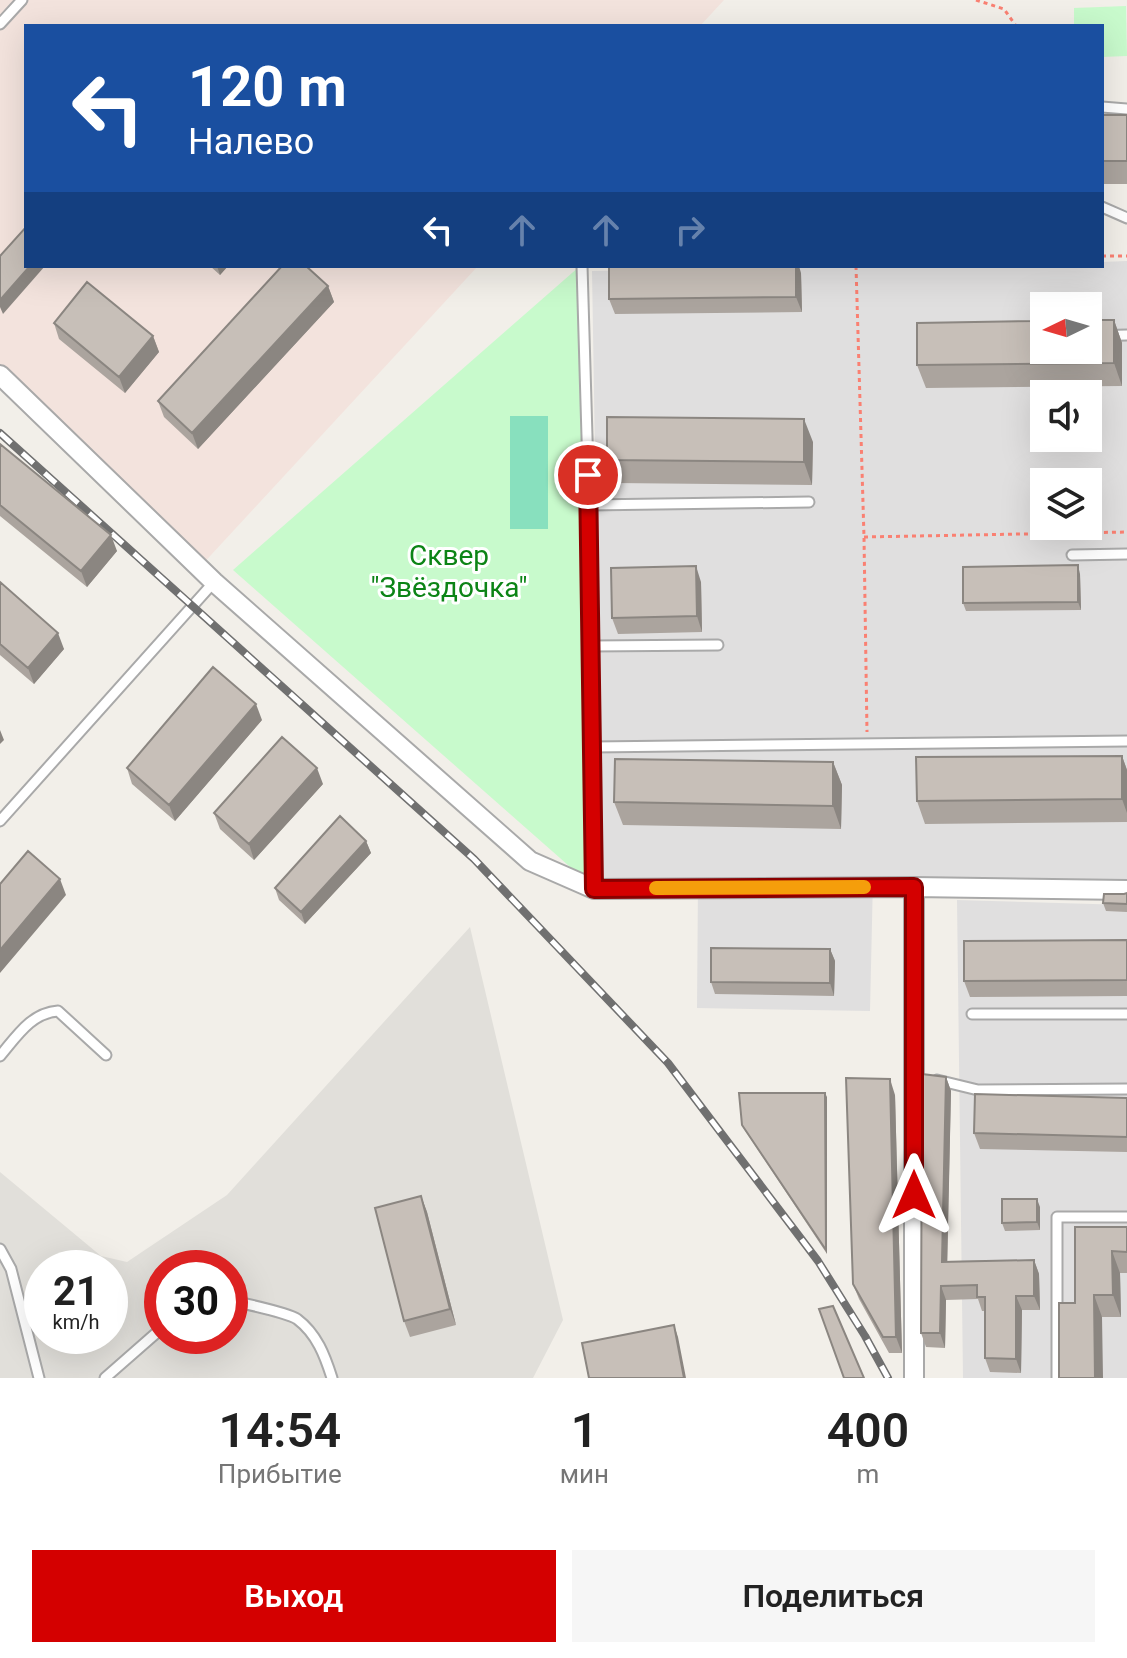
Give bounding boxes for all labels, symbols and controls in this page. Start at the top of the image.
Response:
text: 120 m [188,54,347,120]
icon: left [56,56,160,160]
text: Налево [188,121,314,163]
icon: left [416,208,460,252]
icon: ahead [500,208,544,252]
icon: ahead [584,208,628,252]
icon: right [668,208,712,252]
north arrow [1030,292,1102,364]
map controls [1030,292,1102,540]
button: sound [1030,380,1102,452]
pin [554,441,622,509]
icon: arrive [566,453,610,497]
button: layers [1030,468,1102,540]
park label: Сквер "Звёздочка" [370,539,528,604]
position arrow [872,1153,956,1237]
speed limit sign: 30 [144,1250,248,1354]
text: 21 [53,1268,99,1315]
text: km/h [53,1310,99,1334]
text: 14:54 [218,1402,341,1459]
text: 1 [571,1402,598,1459]
text: 400 [827,1402,909,1459]
text: Прибытие [218,1459,342,1489]
text: мин [560,1459,609,1489]
text: m [857,1459,879,1489]
button: Выход [32,1550,556,1642]
button: Поделиться [572,1550,1095,1642]

